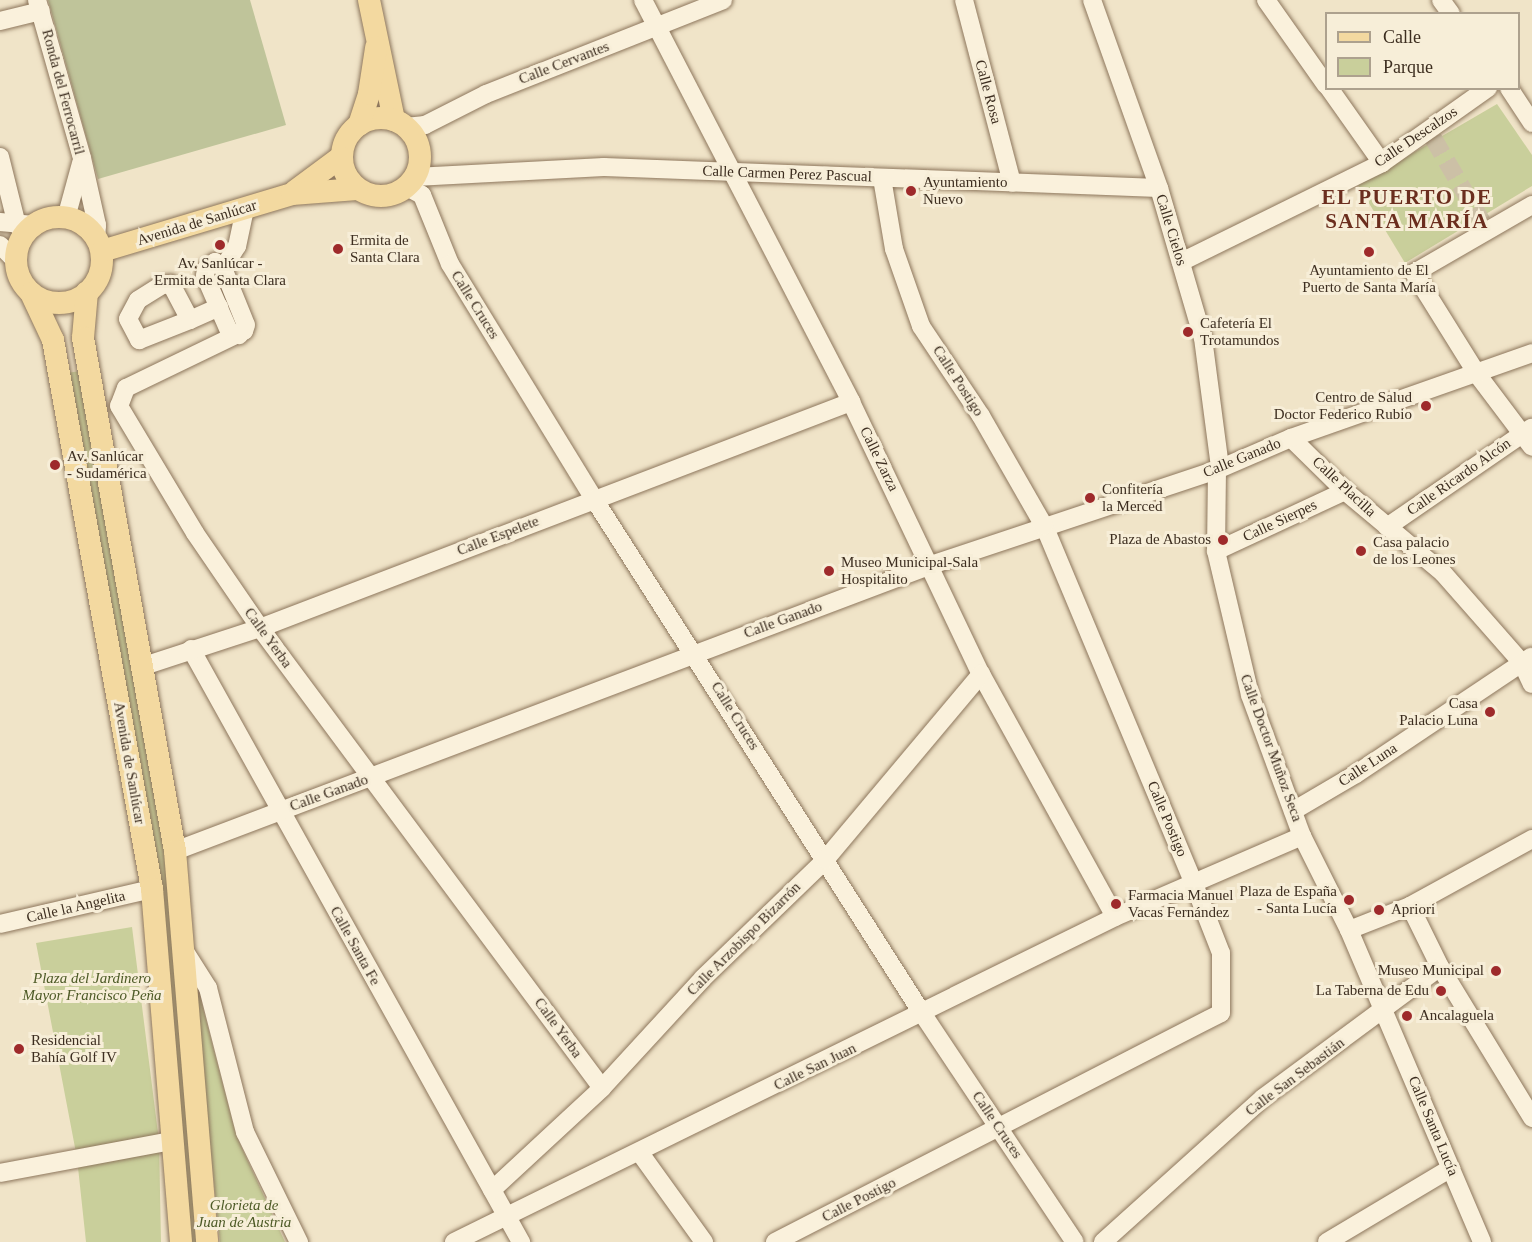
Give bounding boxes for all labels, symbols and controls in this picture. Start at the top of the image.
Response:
legend [1325,12,1520,90]
street label: Ronda del Ferrocarril [38,27,88,157]
text: Calle [1383,27,1421,47]
street label: Calle Cervantes [516,38,612,88]
text: Parque [1383,57,1433,77]
street label: Calle Rosa [971,58,1005,126]
street label: Calle Descalzos [1371,103,1461,171]
street label: Calle Carmen Perez Pascual [702,162,872,186]
place label: Ayuntamiento Nuevo [923,173,1007,208]
marker: Ayuntamiento Nuevo [904,184,918,198]
district label: EL PUERTO DE SANTA MARÍA [1321,184,1493,234]
street label: Calle Cielos [1152,192,1190,268]
street label: Avenida de Sanlúcar [135,196,259,250]
place label: Ermita de Santa Clara [350,231,420,266]
marker: Av. Sanlúcar - Ermita de Santa Clara [213,238,227,252]
marker: Ermita de Santa Clara [331,242,345,256]
marker: Ayuntamiento de El Puerto de Santa María [1362,245,1376,259]
place label: Av. Sanlúcar - Ermita de Santa Clara [154,254,286,289]
place label: Ayuntamiento de El Puerto de Santa María [1302,261,1436,296]
street label: Calle Cruces [447,268,503,342]
place label: Cafetería El Trotamundos [1200,314,1279,349]
marker: Cafetería El Trotamundos [1181,325,1195,339]
street label: Calle Postigo [929,342,987,420]
place label: Centro de Salud Doctor Federico Rubio [1274,388,1412,423]
marker: Centro de Salud Doctor Federico Rubio [1417,397,1435,415]
street label: Calle Zarza [856,424,902,494]
street label: Calle Ganado [1201,434,1283,482]
street label: Calle Ricardo Alcón [1403,434,1515,520]
place label: Av. Sanlúcar - Sudamérica [67,447,147,482]
street label: Calle Placilla [1308,453,1380,521]
marker: Av. Sanlúcar - Sudamérica [48,458,62,472]
place label: Confitería la Merced [1102,480,1163,515]
marker: Confitería la Merced [1083,491,1097,505]
street label: Calle Sierpes [1240,496,1320,546]
street label: Calle Espelete [455,512,541,560]
place label: Plaza de Abastos [1109,531,1211,549]
marker: Plaza de Abastos [1216,533,1230,547]
place label: Casa palacio de los Leones [1373,533,1455,568]
marker: Casa palacio de los Leones [1354,544,1368,558]
place label: Museo Municipal-Sala Hospitalito [841,553,978,588]
marker: Museo Municipal-Sala Hospitalito [822,564,836,578]
street label: Calle Ganado [741,598,825,642]
street label: Calle Yerba [240,604,296,672]
street label: Calle Doctor Muñoz Seca [1236,672,1306,824]
street label: Calle Cruces [707,679,763,753]
place label: Casa Palacio Luna [1399,694,1478,729]
street label: Avenida de Sanlúcar [109,700,149,826]
marker: Casa Palacio Luna [1483,705,1497,719]
street label: Calle Luna [1335,739,1401,791]
street label: Calle Ganado [287,771,371,815]
street label: Calle Postigo [1143,778,1191,860]
street label: Calle Arzobispo Bizarrón [683,878,805,1000]
place label: Plaza de España - Santa Lucía [1240,882,1337,917]
place label: Farmacia Manuel Vacas Fernández [1128,886,1233,921]
street label: Calle la Angelita [24,887,128,927]
marker: Plaza de España - Santa Lucía [1342,893,1356,907]
marker: Farmacia Manuel Vacas Fernández [1109,897,1123,911]
place label: Apriori [1391,901,1435,919]
street label: Calle Santa Fe [326,903,384,989]
marker: Apriori [1372,903,1386,917]
place label: Museo Municipal [1378,962,1484,980]
marker: Museo Municipal [1489,964,1503,978]
park label: Plaza del Jardinero Mayor Francisco Peña [22,969,162,1004]
place label: La Taberna de Edu [1316,982,1429,1000]
marker: La Taberna de Edu [1434,984,1448,998]
street label: Calle Yerba [530,994,586,1062]
place label: Ancalaguela [1419,1007,1494,1025]
marker: Ancalaguela [1400,1009,1414,1023]
place label: Residencial Bahía Golf IV [31,1031,117,1066]
street label: Calle San Sebastián [1242,1034,1348,1120]
street label: Calle San Juan [771,1039,859,1095]
marker: Residencial Bahía Golf IV [12,1042,26,1056]
street label: Calle Santa Lucía [1404,1073,1462,1179]
street label: Calle Cruces [968,1088,1026,1162]
street label: Calle Postigo [819,1174,899,1226]
park label: Glorieta de Juan de Austria [197,1196,291,1231]

